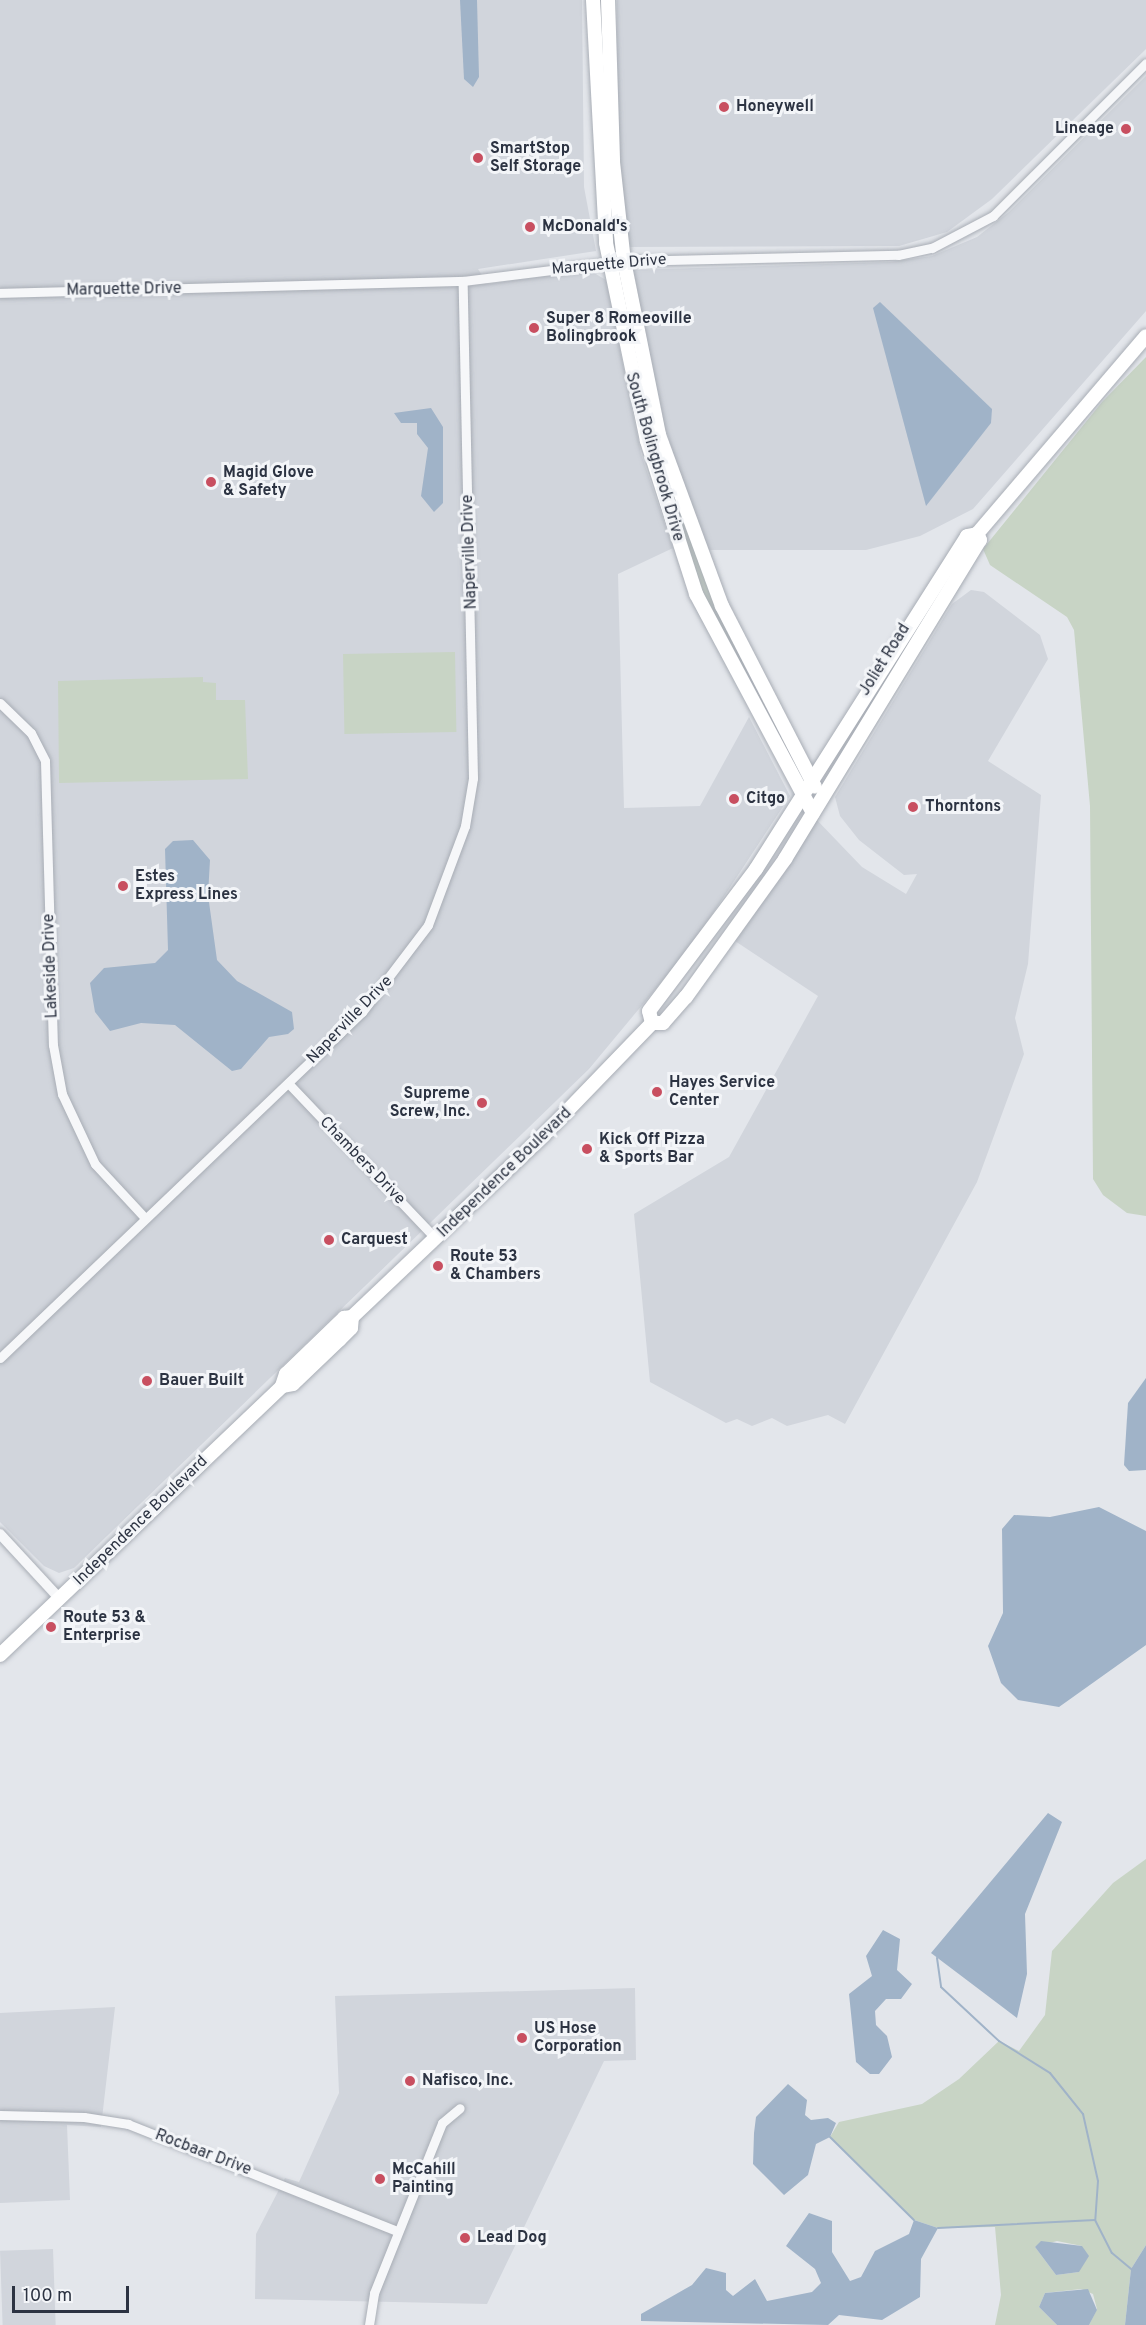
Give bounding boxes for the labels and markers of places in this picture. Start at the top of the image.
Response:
place label: Honeywell [736,97,814,117]
marker: Honeywell [717,100,731,114]
place label: Lineage [1055,119,1114,139]
marker: Lineage [1119,122,1133,136]
place label: SmartStop Self Storage [490,139,581,177]
marker: SmartStop Self Storage [471,151,485,165]
place label: McDonald's [542,217,628,237]
marker: McDonald's [523,220,537,234]
place label: Super 8 Romeoville Bolingbrook [546,309,692,347]
marker: Super 8 Romeoville Bolingbrook [527,321,541,335]
place label: Magid Glove & Safety [223,463,314,501]
marker: Magid Glove & Safety [204,475,218,489]
place label: Citgo [746,789,785,809]
marker: Citgo [727,792,741,806]
place label: Thorntons [925,797,1001,817]
marker: Thorntons [906,800,920,814]
place label: Estes Express Lines [135,867,238,905]
marker: Estes Express Lines [116,879,130,893]
place label: Hayes Service Center [669,1073,775,1111]
place label: Supreme Screw, Inc. [390,1084,470,1122]
marker: Hayes Service Center [650,1085,664,1099]
marker: Supreme Screw, Inc. [475,1096,489,1110]
place label: Kick Off Pizza & Sports Bar [599,1130,705,1168]
marker: Kick Off Pizza & Sports Bar [580,1142,594,1156]
place label: Carquest [341,1230,408,1250]
marker: Carquest [322,1233,336,1247]
place label: Route 53 & Chambers [450,1247,541,1285]
marker: Route 53 & Chambers [431,1259,445,1273]
place label: Bauer Built [159,1371,244,1391]
marker: Bauer Built [140,1374,154,1388]
place label: Route 53 & Enterprise [63,1608,146,1646]
marker: Route 53 & Enterprise [44,1620,58,1634]
place label: US Hose Corporation [534,2019,622,2057]
marker: US Hose Corporation [515,2031,529,2045]
place label: Nafisco, Inc. [422,2071,513,2091]
marker: Nafisco, Inc. [403,2074,417,2088]
place label: McCahill Painting [392,2160,456,2198]
marker: McCahill Painting [373,2172,387,2186]
place label: Lead Dog [477,2228,547,2248]
marker: Lead Dog [458,2231,472,2245]

